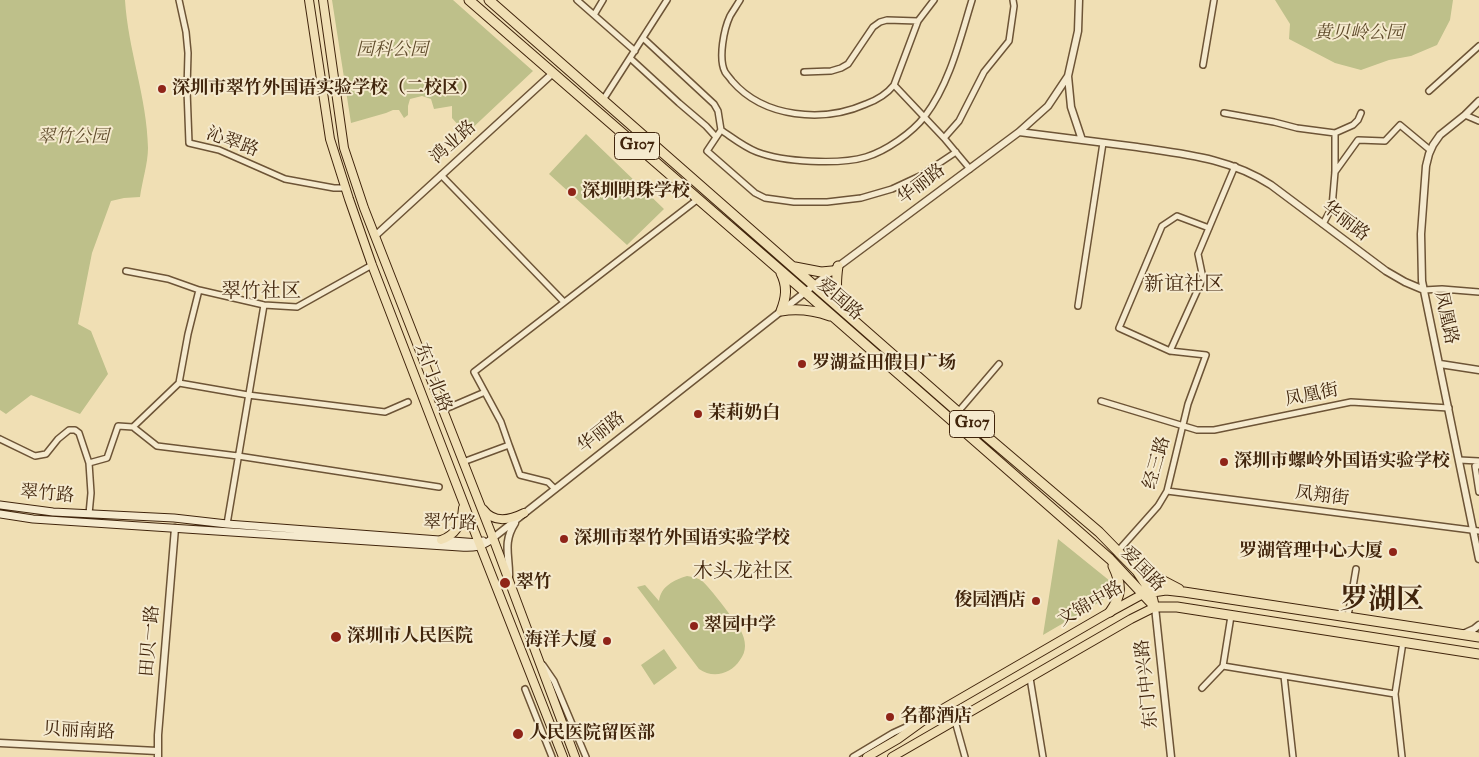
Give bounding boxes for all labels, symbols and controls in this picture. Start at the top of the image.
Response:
park label: 黄贝岭公园 [1314,23,1404,45]
park label: 园科公园 [356,40,428,62]
place label: 深圳市翠竹外国语实验学校（二校区） [172,78,478,100]
marker: 深圳市翠竹外国语实验学校（二校区） [156,83,168,95]
street label: 鸿业路 [427,117,481,169]
street label: 沁翠路 [203,124,261,162]
park label: 翠竹公园 [37,127,109,149]
road number: G107 [614,132,660,160]
street label: 华丽路 [894,160,950,210]
place label: 深圳明珠学校 [582,181,690,203]
marker: 深圳明珠学校 [566,186,578,198]
street label: 华丽路 [1317,197,1373,247]
street label: 爱国路 [812,274,866,326]
district label: 新谊社区 [1144,274,1224,298]
district label: 翠竹社区 [221,281,301,305]
street label: 凤凰路 [1429,289,1461,347]
street label: 东门北路 [409,341,455,415]
place label: 罗湖益田假日广场 [812,353,956,375]
marker: 罗湖益田假日广场 [796,358,808,370]
street label: 凤凰街 [1283,380,1341,412]
place label: 茉莉奶白 [708,403,780,425]
street label: 华丽路 [574,408,630,458]
marker: 茉莉奶白 [692,408,704,420]
road number: G107 [950,410,994,438]
street label: 经三路 [1140,434,1176,492]
place label: 深圳市螺岭外国语实验学校 [1234,451,1450,473]
marker: 深圳市螺岭外国语实验学校 [1218,456,1230,468]
street label: 翠竹路 [19,482,75,508]
street label: 凤翔街 [1294,483,1350,511]
street label: 翠竹路 [423,512,477,536]
place label: 深圳市翠竹外国语实验学校 [574,528,790,550]
marker: 深圳市翠竹外国语实验学校 [558,533,570,545]
place label: 罗湖管理中心大厦 [1239,541,1383,563]
street label: 爱国路 [1115,543,1169,597]
marker: 罗湖管理中心大厦 [1387,546,1399,558]
district label: 木头龙社区 [693,561,793,585]
place label: 翠竹 [516,572,552,594]
marker: 翠竹 [498,576,512,590]
street label: 文锦中路 [1054,578,1128,632]
district label: 罗湖区 [1340,585,1424,619]
place label: 俊园酒店 [954,590,1026,612]
marker: 俊园酒店 [1030,595,1042,607]
street label: 田贝一路 [137,604,165,678]
place label: 翠园中学 [704,615,776,637]
marker: 翠园中学 [688,620,700,632]
place label: 深圳市人民医院 [347,626,473,648]
marker: 深圳市人民医院 [329,630,343,644]
place label: 海洋大厦 [525,630,597,652]
marker: 海洋大厦 [601,635,613,647]
street label: 东门中兴路 [1133,638,1163,730]
place label: 名都酒店 [900,706,972,728]
marker: 名都酒店 [884,711,896,723]
street label: 贝丽南路 [42,719,116,745]
place label: 人民医院留医部 [529,723,655,745]
marker: 人民医院留医部 [511,727,525,741]

